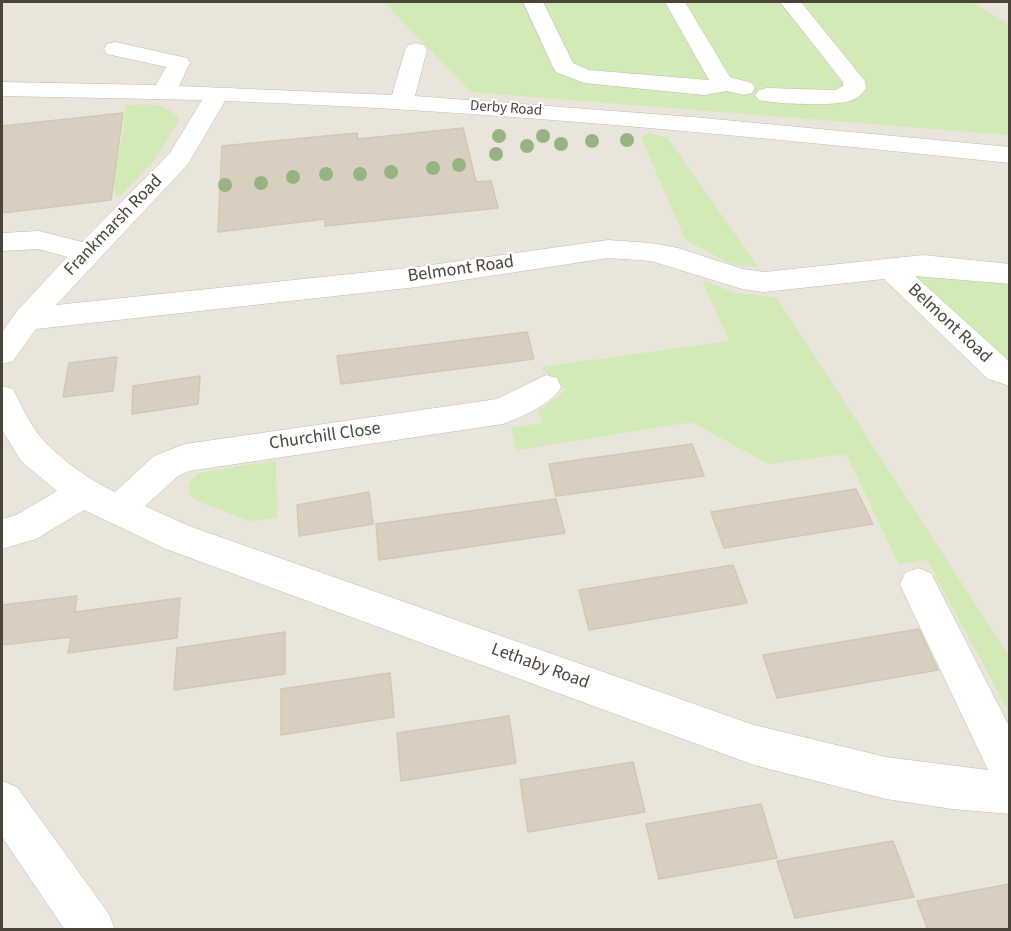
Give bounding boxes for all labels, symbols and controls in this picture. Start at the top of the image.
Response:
street label: Derby Road [469,97,543,121]
street label: Frankmarsh Road [60,171,168,281]
street label: Belmont Road [407,252,515,288]
street label: Belmont Road [903,280,995,368]
street label: Churchill Close [268,418,382,456]
street label: Lethaby Road [488,639,592,695]

